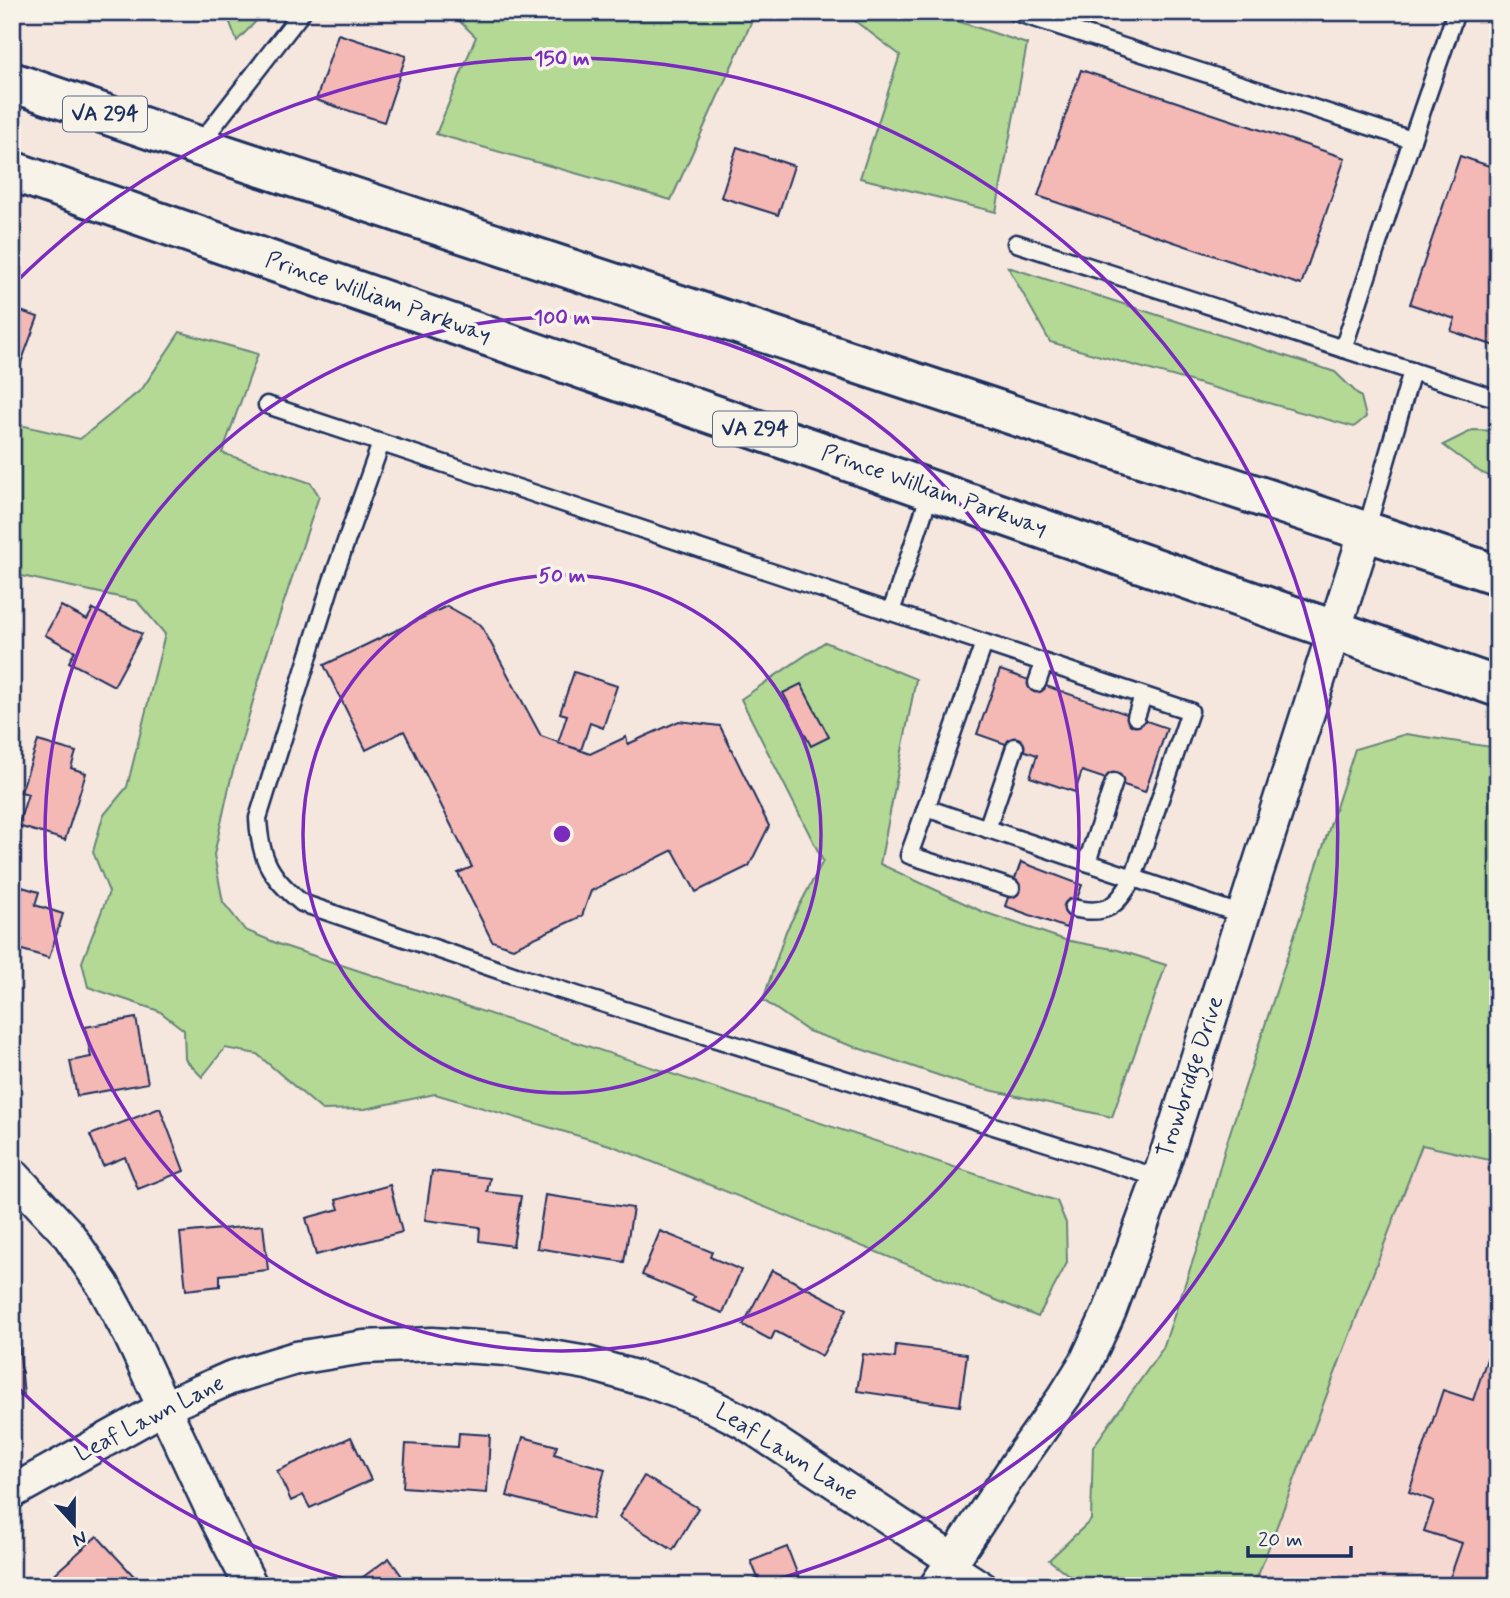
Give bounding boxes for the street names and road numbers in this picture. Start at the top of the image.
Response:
road number: VA 294 [63,96,147,132]
street label: Prince William Parkway [261,245,495,351]
road number: VA 294 [713,412,797,446]
street label: Prince William Parkway [817,438,1051,544]
street label: Trowbridge Drive [1151,992,1233,1162]
street label: Leaf Lawn Lane [70,1369,230,1469]
street label: Leaf Lawn Lane [709,1397,863,1509]

